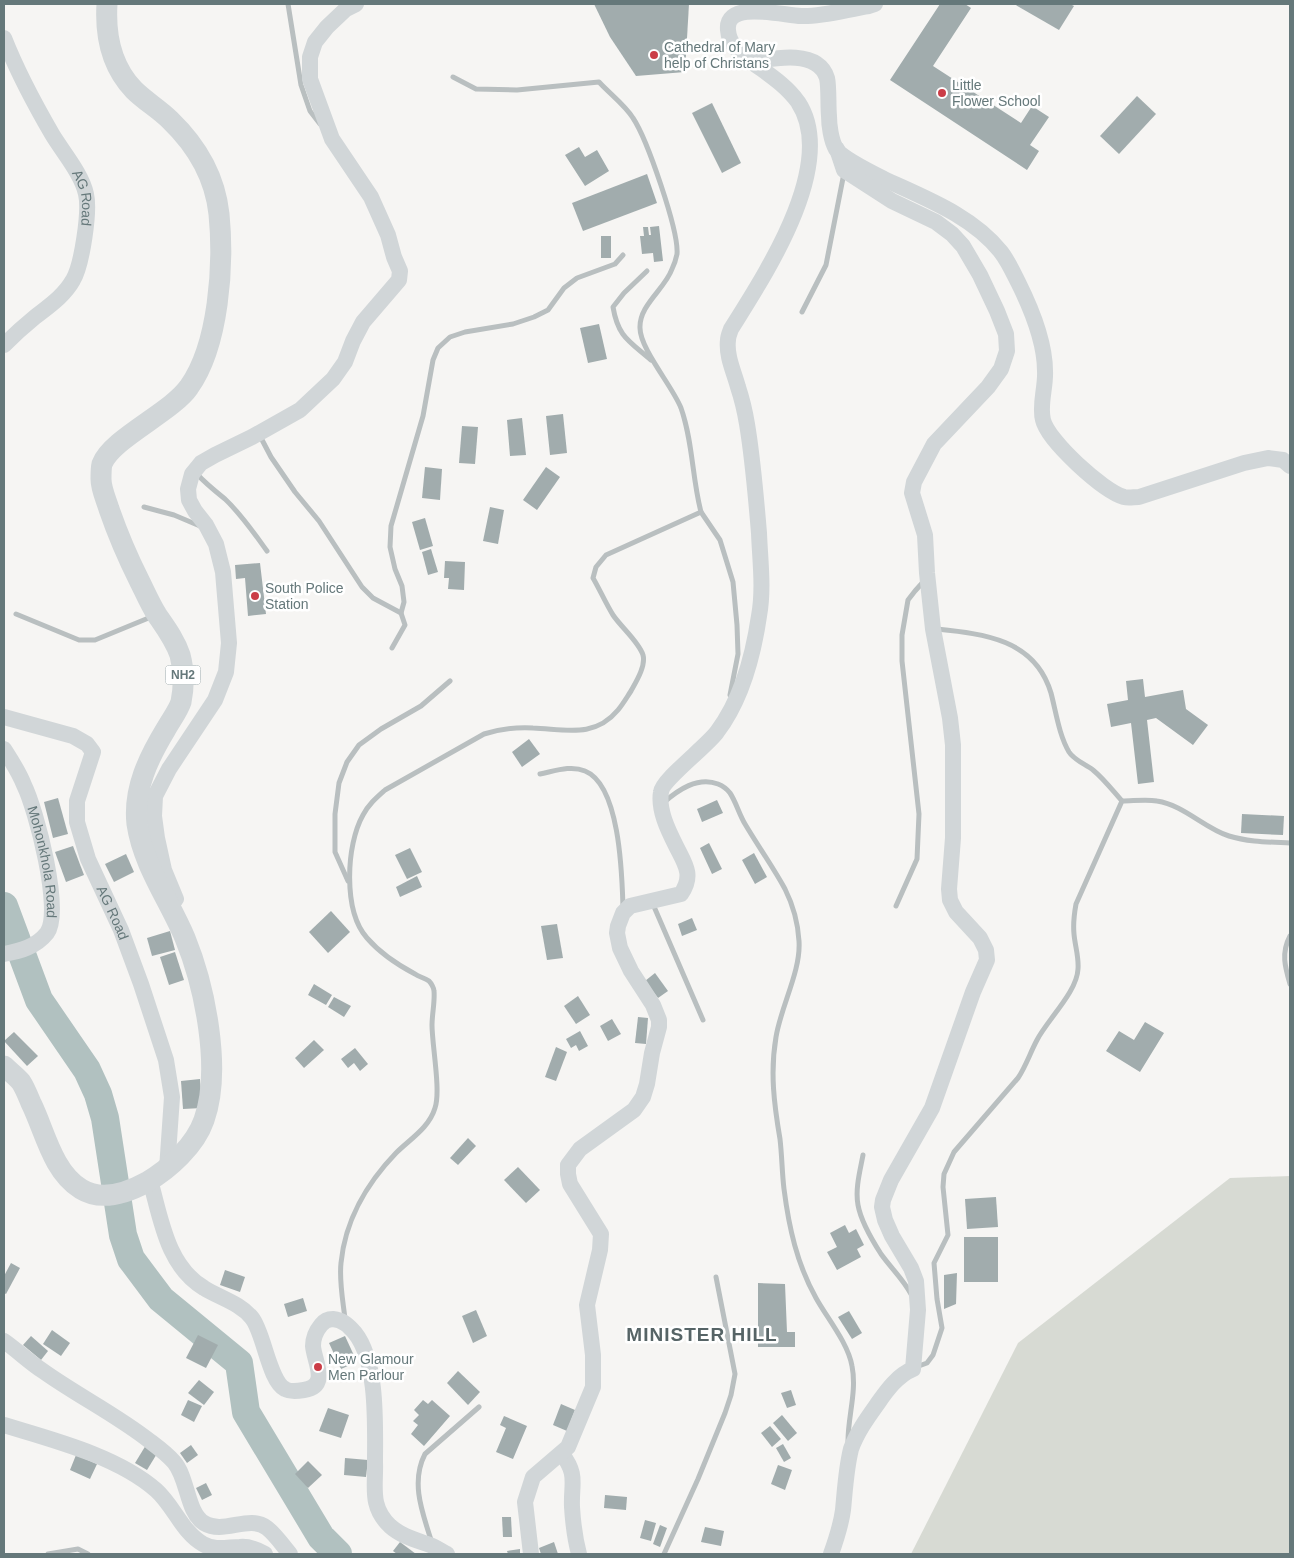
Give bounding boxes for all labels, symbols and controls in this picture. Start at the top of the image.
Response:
place label: Cathedral of Mary help of Christans [664,39,775,71]
marker: Cathedral of Mary help of Christans [648,49,660,61]
place label: Little Flower School [952,77,1041,109]
marker: Little Flower School [936,87,948,99]
street label: AG Road [69,167,95,227]
place label: South Police Station [265,580,344,612]
marker: South Police Station [249,590,261,602]
road number: NH2 [166,666,200,684]
street label: Mohonkhola Road [24,804,60,918]
street label: AG Road [94,883,132,942]
district label: MINISTER HILL [626,1324,778,1345]
place label: New Glamour Men Parlour [328,1351,414,1383]
marker: New Glamour Men Parlour [312,1361,324,1373]

